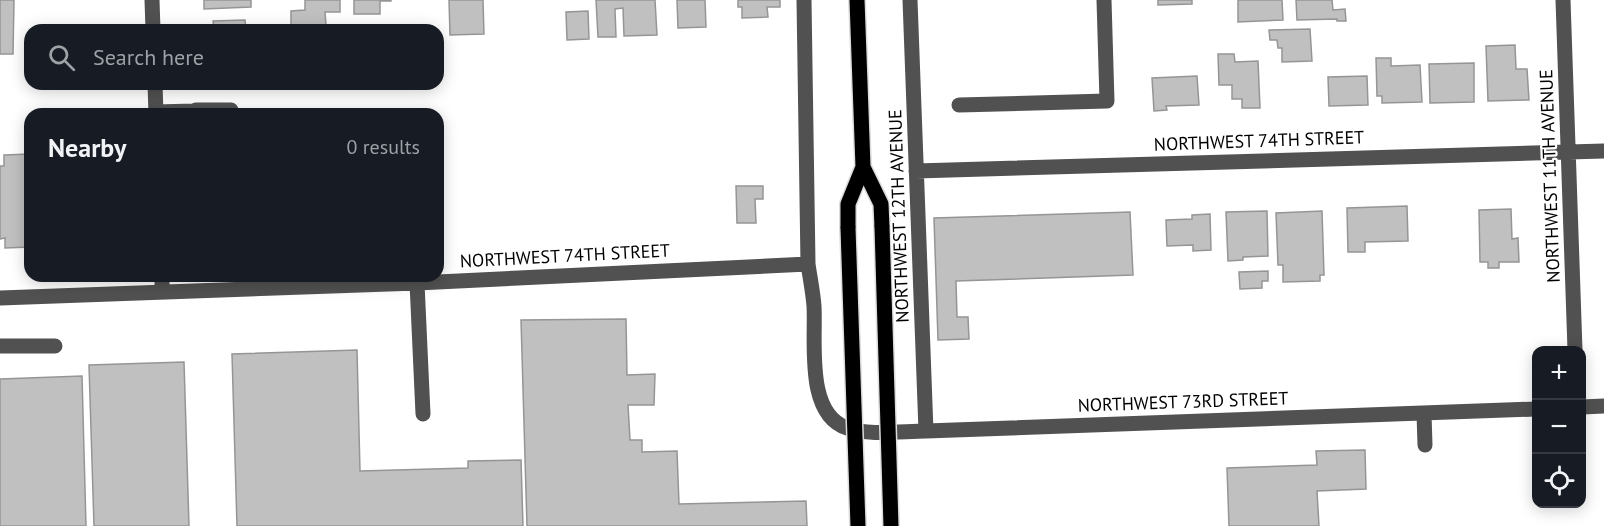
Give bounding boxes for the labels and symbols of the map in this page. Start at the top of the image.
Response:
street label: NORTHWEST 11TH AVENUE [1534,69,1565,283]
street label: NORTHWEST 12TH AVENUE [883,109,914,323]
street label: NORTHWEST 74TH STREET [1153,125,1365,156]
street label: NORTHWEST 74TH STREET [459,239,671,272]
street label: NORTHWEST 73RD STREET [1077,386,1289,417]

